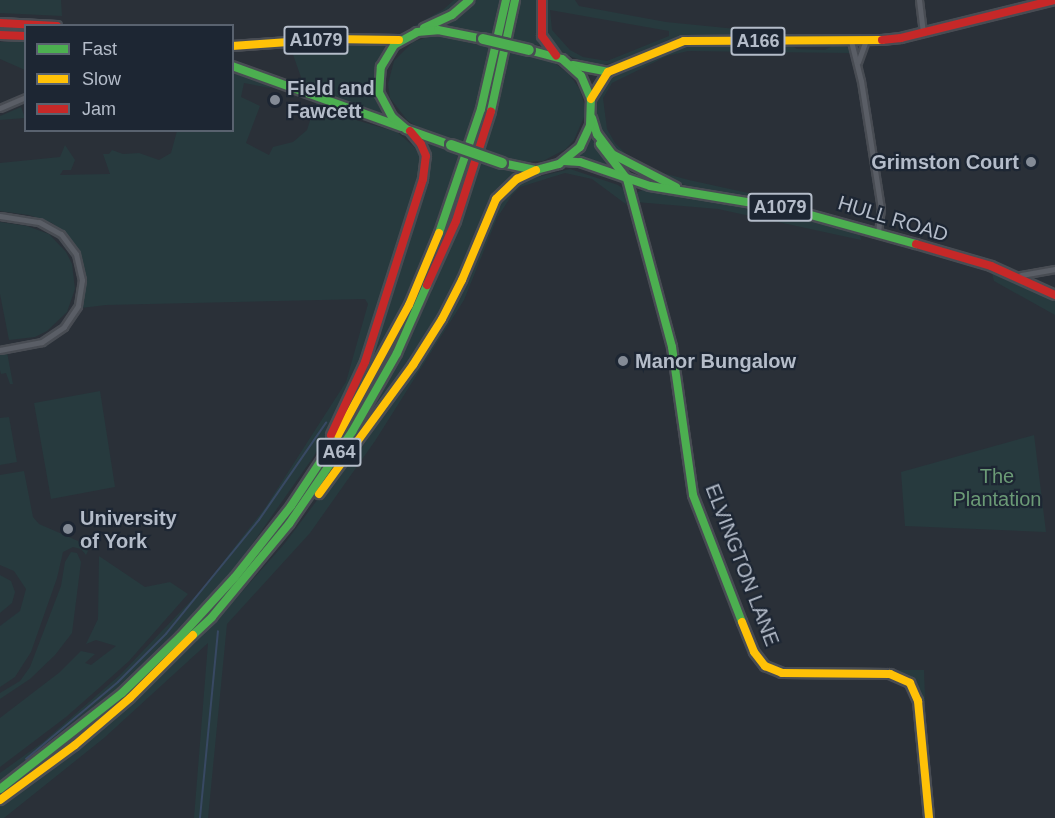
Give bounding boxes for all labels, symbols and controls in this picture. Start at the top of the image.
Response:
legend [24,24,234,132]
road number: A1079 [283,25,349,55]
road number: A166 [730,26,786,56]
text: Fast [82,39,117,59]
text: Slow [82,69,121,89]
place label: Field and Fawcett [287,77,375,124]
marker: Field and Fawcett [268,93,282,107]
text: Jam [82,99,116,119]
place label: Grimston Court [871,150,1019,174]
marker: Grimston Court [1024,155,1038,169]
street label: HULL ROAD [835,191,951,247]
road number: A1079 [747,192,813,222]
place label: Manor Bungalow [635,349,796,373]
marker: Manor Bungalow [616,354,630,368]
road number: A64 [315,437,363,467]
park label: The Plantation [953,464,1041,511]
street label: ELVINGTON LANE [700,481,784,649]
place label: University of York [80,506,177,553]
marker: University of York [61,522,75,536]

